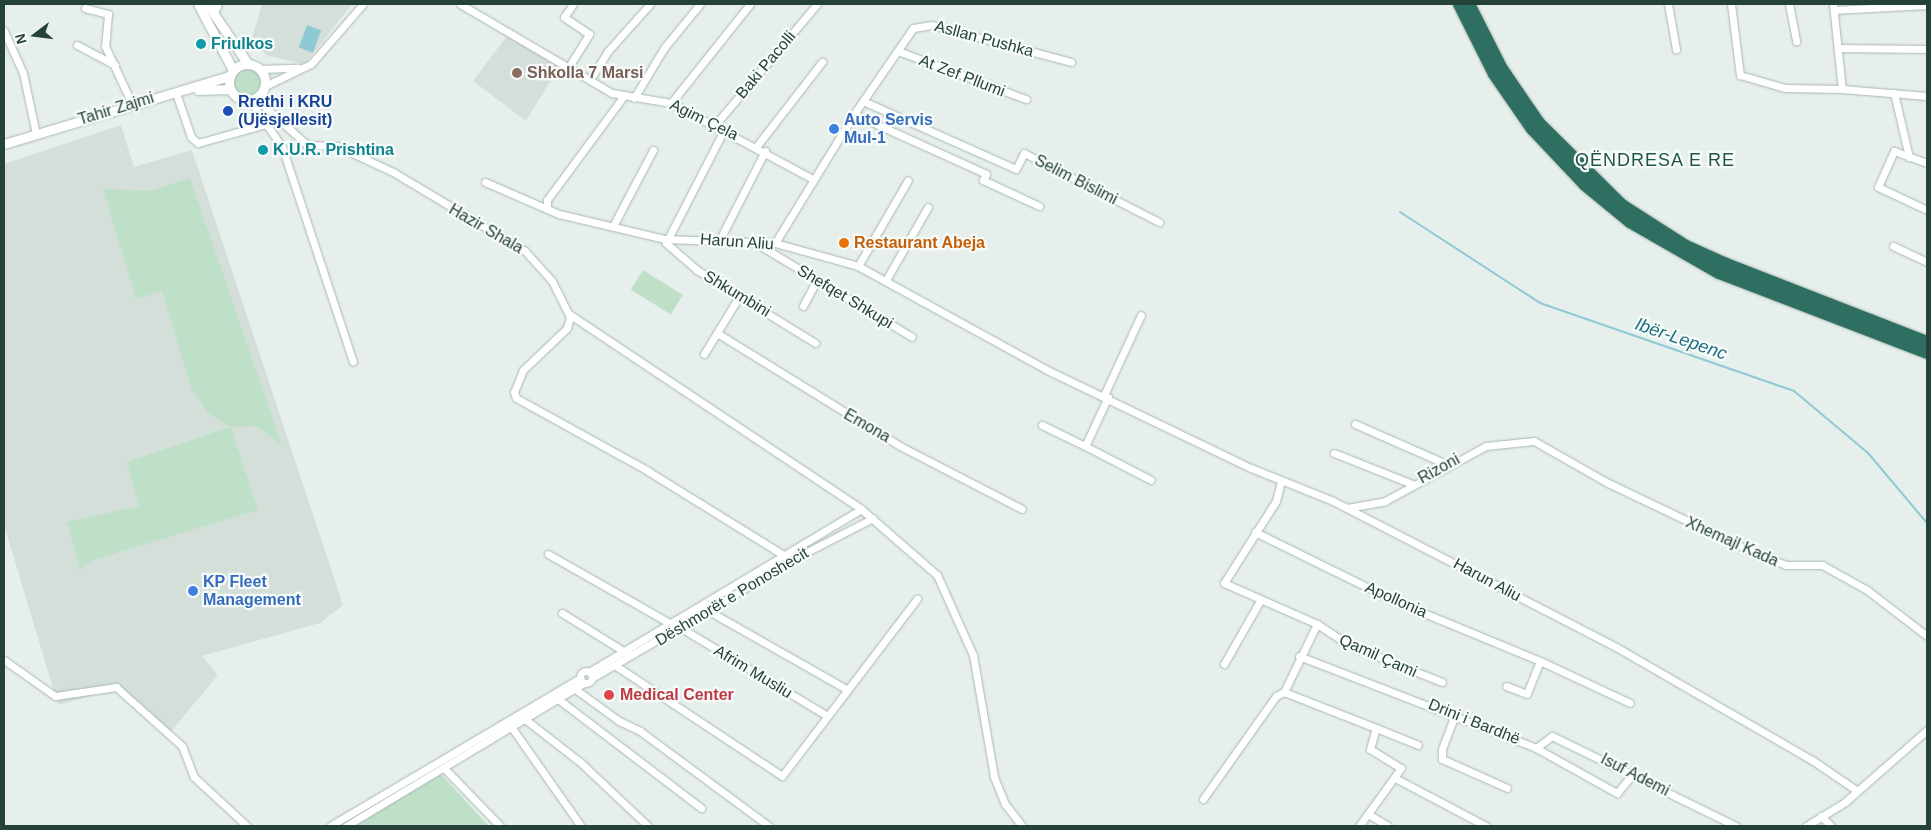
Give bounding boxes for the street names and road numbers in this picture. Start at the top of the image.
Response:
street label: Asllan Pushka [933,17,1035,61]
street label: Baki Pacolli [732,27,800,103]
street label: At Zef Pllumi [916,51,1008,101]
street label: Tahir Zajmi [76,88,156,130]
street label: Agim Çela [667,95,741,145]
street label: Selim Bislimi [1031,151,1121,209]
street label: Hazir Shala [445,200,527,258]
street label: Harun Aliu [699,230,775,254]
street label: Shefqet Shkupi [794,261,896,333]
street label: Shkumbini [700,267,774,321]
street label: Emona [840,405,894,447]
street label: Rizoni [1415,450,1463,488]
street label: Xhemajl Kada [1683,513,1781,571]
street label: Dëshmorët e Ponoshecit [652,544,812,650]
street label: Harun Aliu [1450,554,1524,606]
street label: Apollonia [1362,578,1430,622]
street label: Qamil Çami [1336,630,1420,682]
street label: Afrim Musliu [710,641,796,703]
street label: Drini i Bardhë [1425,695,1523,749]
street label: Isuf Ademi [1597,749,1673,801]

